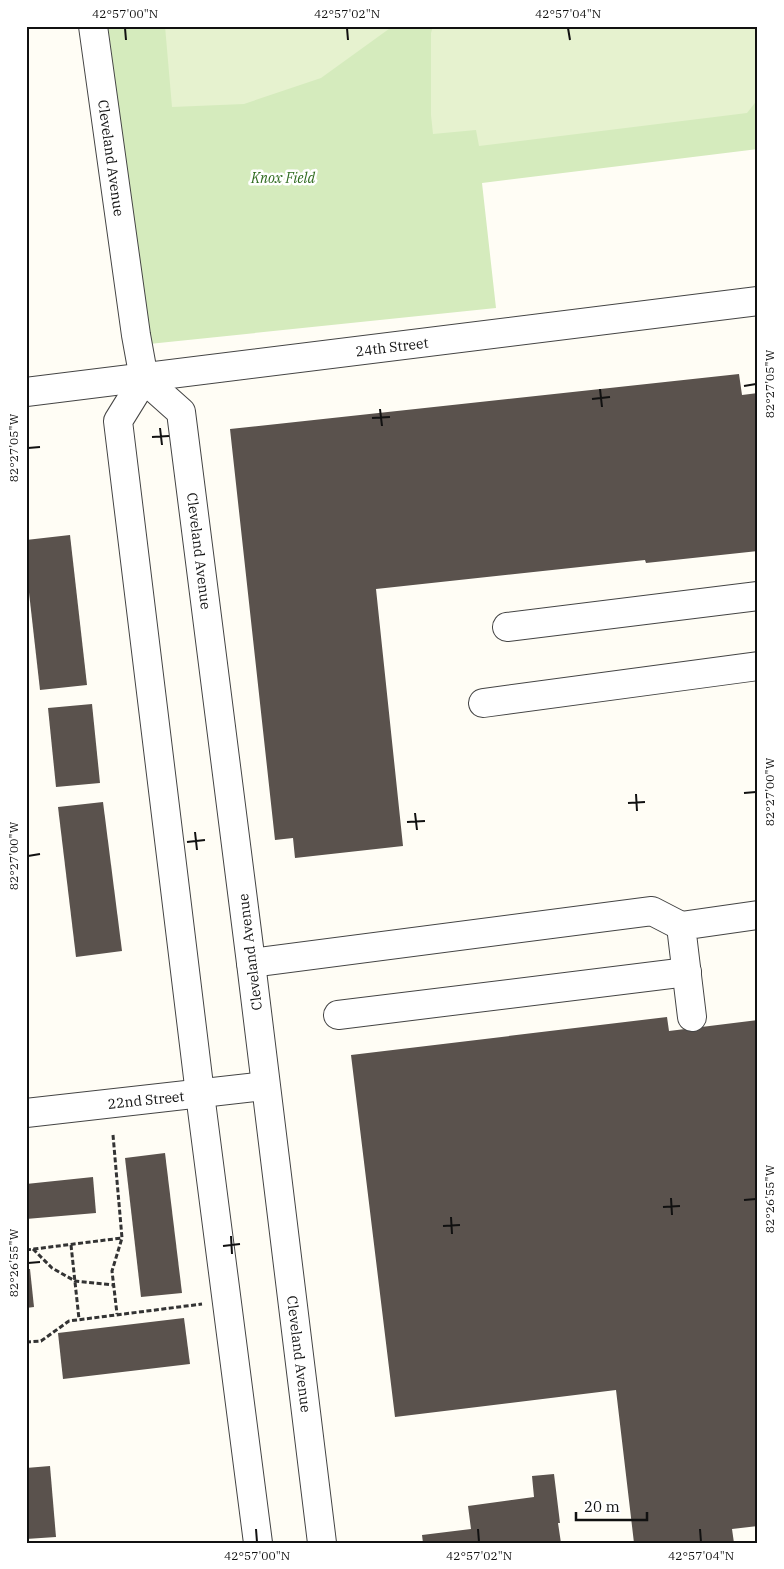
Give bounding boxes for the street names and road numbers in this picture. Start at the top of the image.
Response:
street label: Cleveland Avenue [94,99,128,217]
street label: 24th Street [355,334,429,360]
street label: Cleveland Avenue [183,492,215,610]
street label: Cleveland Avenue [234,893,266,1011]
street label: 22nd Street [107,1087,185,1113]
street label: Cleveland Avenue [283,1295,315,1413]

